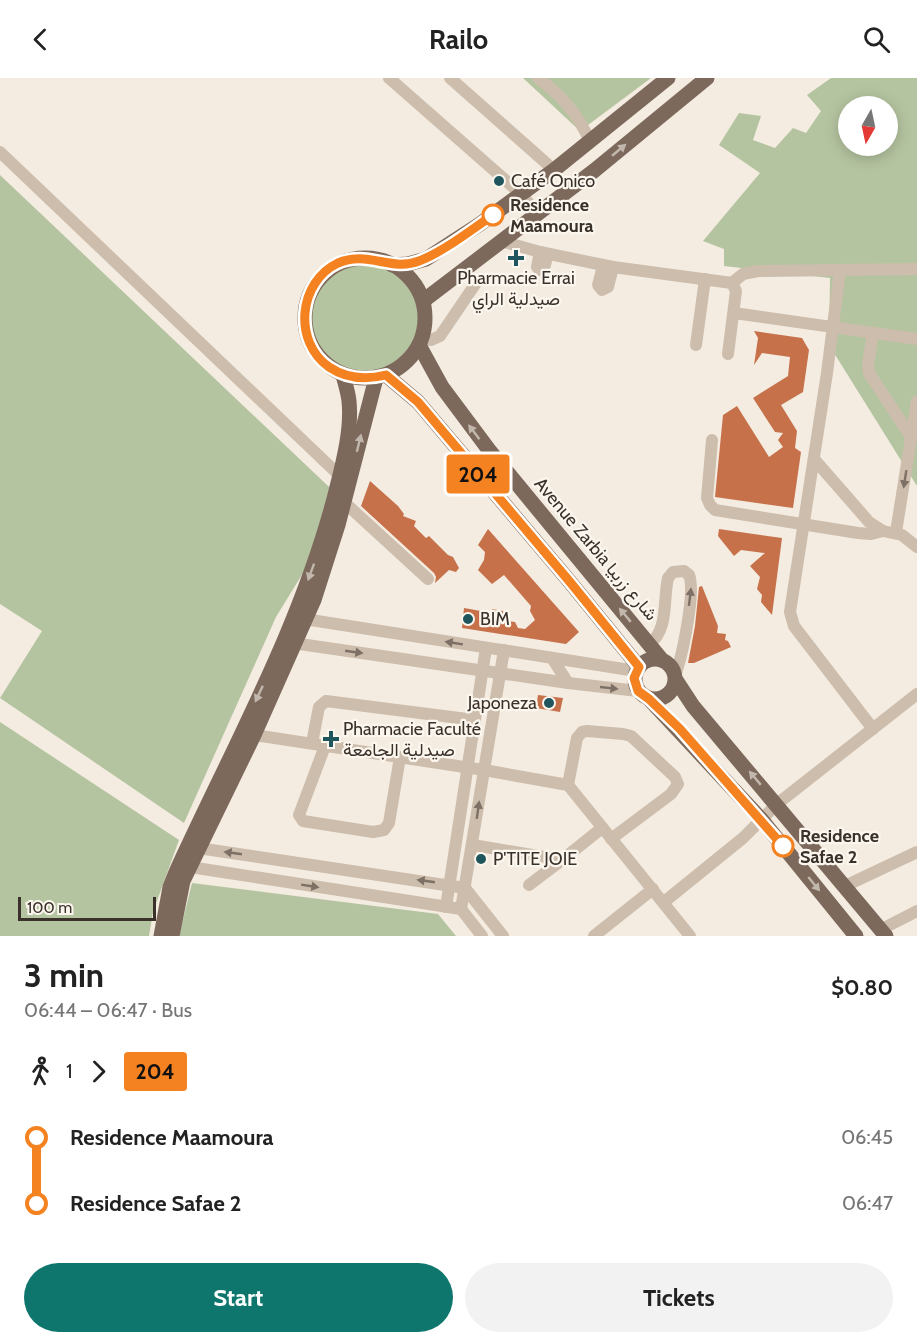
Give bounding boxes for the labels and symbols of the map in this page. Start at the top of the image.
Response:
north arrow [838,96,898,156]
one-way arrow [611,144,626,157]
place label: Café Onico [511,170,595,192]
marker: Café Onico [492,174,506,188]
place label: Residence Maamoura [510,194,593,237]
marker: Residence Maamoura [482,204,504,226]
marker: Pharmacie Errai صيدلية الراي [509,251,523,265]
place label: Pharmacie Errai صيدلية الراي [457,267,575,314]
one-way arrow [469,424,481,439]
one-way arrow [355,434,365,452]
line badge: 204 [444,454,512,494]
one-way arrow [900,470,909,489]
street label: Avenue Zarbia شارع زربيا [529,473,662,626]
one-way arrow [305,563,315,581]
one-way arrow [686,588,695,607]
one-way arrow [618,607,631,623]
place label: BIM [480,608,510,630]
marker: BIM [461,612,475,626]
one-way arrow [444,638,463,647]
one-way arrow [344,648,363,657]
one-way arrow [600,683,619,693]
one-way arrow [254,686,263,703]
place label: Japoneza [467,692,537,714]
marker: Japoneza [542,696,556,710]
place label: Pharmacie Faculté صيدلية الجامعة [343,718,481,761]
marker: Pharmacie Faculté صيدلية الجامعة [324,732,338,746]
one-way arrow [748,770,761,786]
one-way arrow [474,801,483,820]
place label: Residence Safae 2 [800,825,879,868]
marker: Residence Safae 2 [772,835,794,857]
place label: P'TITE JOIE [493,848,577,870]
one-way arrow [224,849,243,858]
marker: P'TITE JOIE [474,852,488,866]
one-way arrow [807,876,819,891]
one-way arrow [417,877,436,886]
one-way arrow [301,881,320,890]
scale bar [18,894,156,922]

